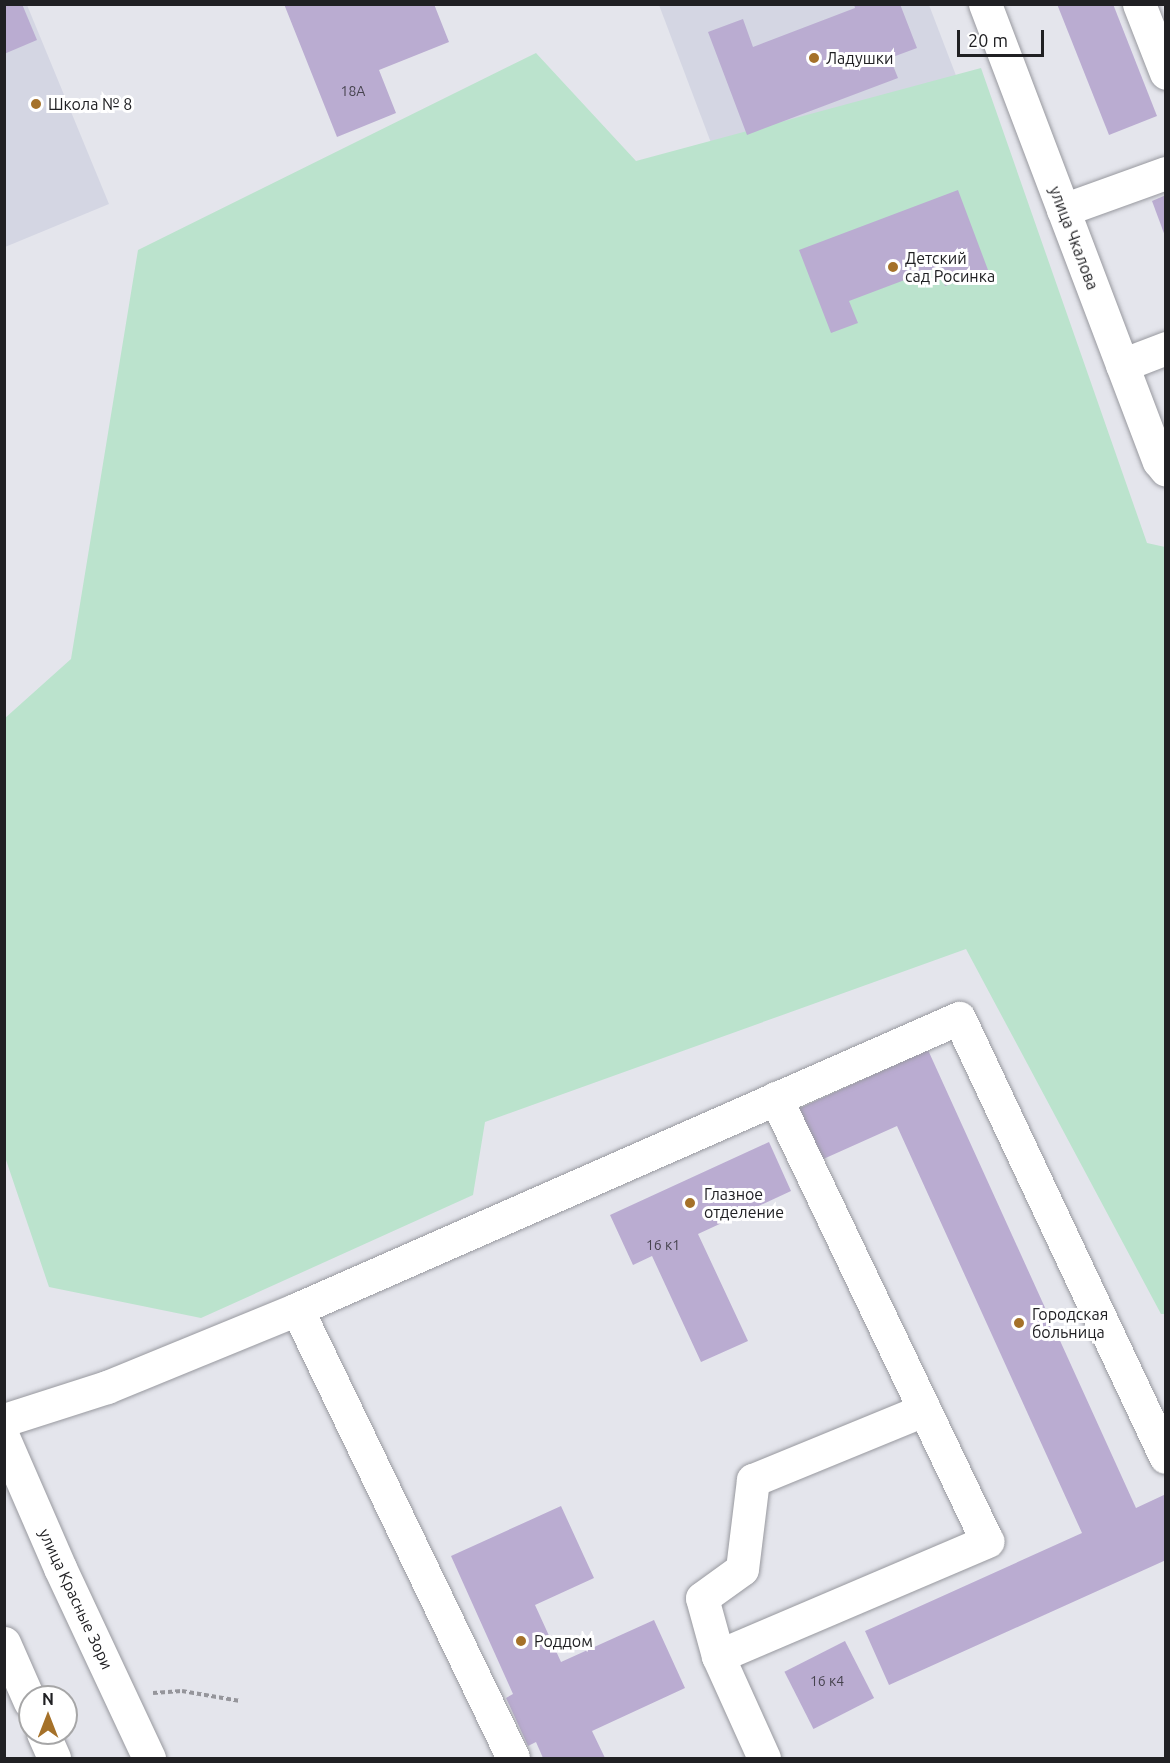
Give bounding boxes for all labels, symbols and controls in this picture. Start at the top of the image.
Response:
scale bar [960,18,1047,56]
text: 20 m [968,30,1008,50]
place label: Ладушки [826,48,893,68]
marker: Ладушки [807,51,821,65]
house number: 18А [341,83,365,99]
place label: Школа № 8 [48,94,132,114]
marker: Школа № 8 [29,97,43,111]
street label: улица Чкалова [1045,183,1103,293]
place label: Детский сад Росинка [905,248,995,286]
marker: Детский сад Росинка [886,260,900,274]
place label: Глазное отделение [704,1184,784,1222]
marker: Глазное отделение [681,1194,699,1212]
house number: 16 к1 [646,1237,680,1253]
place label: Городская больница [1032,1304,1108,1342]
marker: Городская больница [1010,1314,1028,1332]
street label: улица Красные Зори [35,1526,117,1672]
place label: Роддом [534,1631,593,1651]
marker: Роддом [512,1632,530,1650]
house number: 16 к4 [810,1673,844,1689]
north arrow [18,1685,78,1745]
text: N [42,1690,54,1708]

